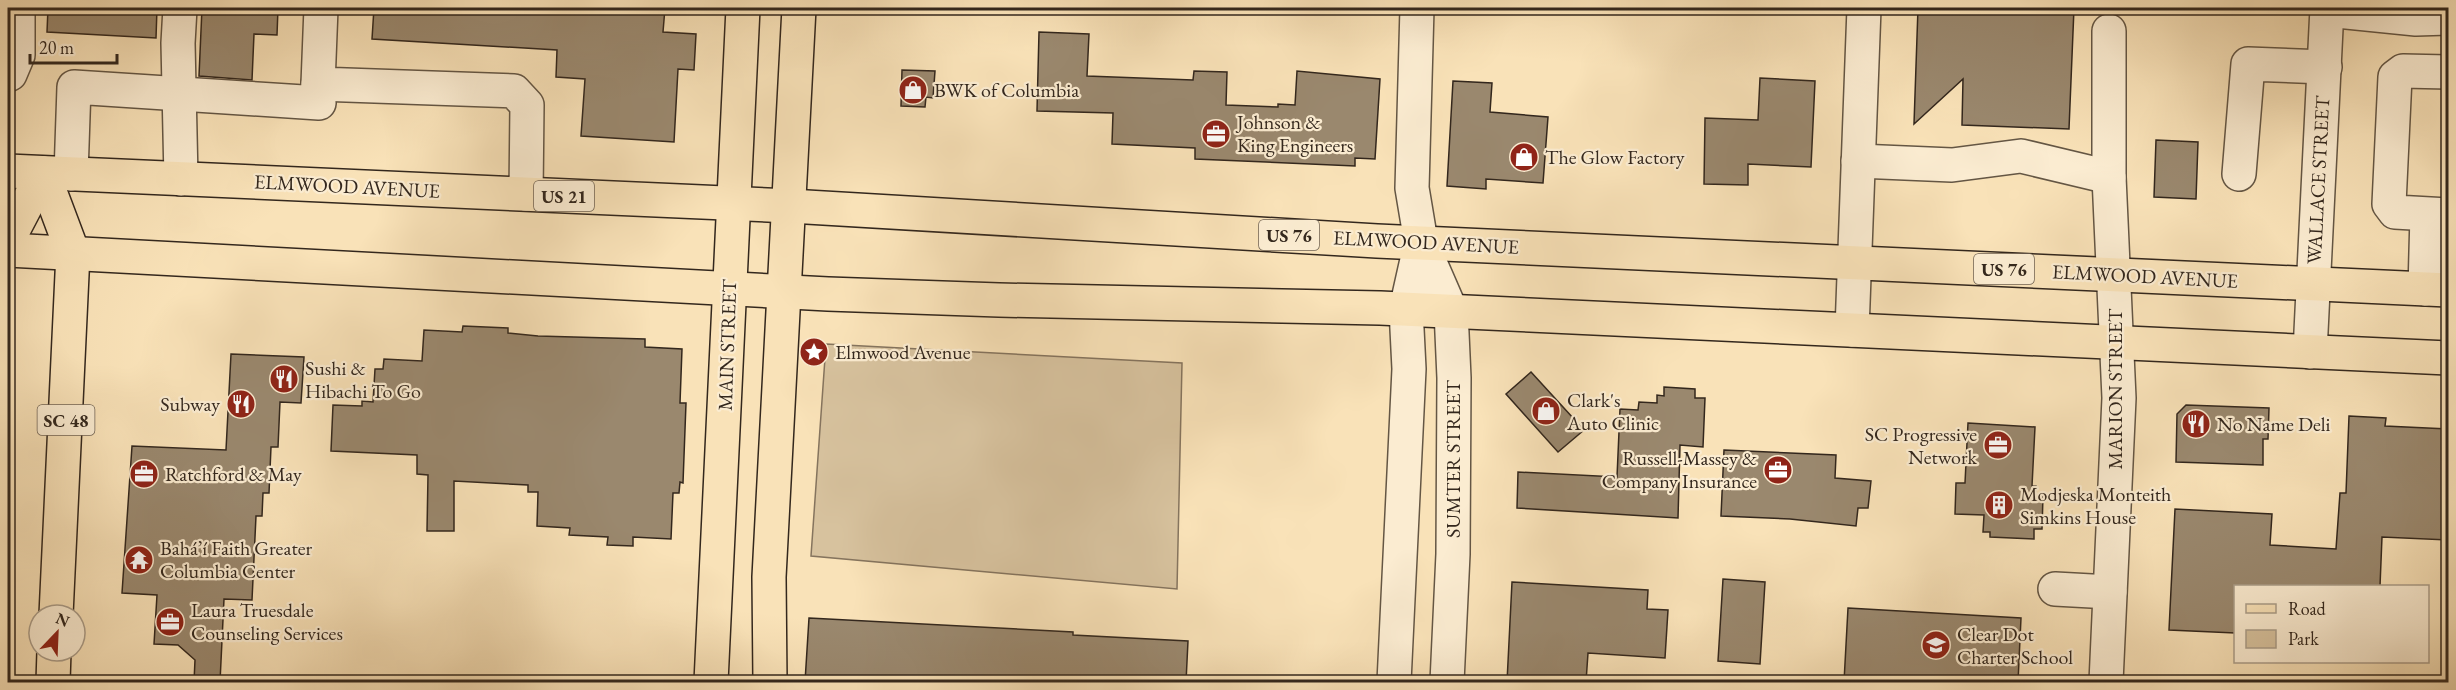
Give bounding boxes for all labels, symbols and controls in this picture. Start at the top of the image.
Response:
scale bar [30,27,117,65]
text: 20 m [39,36,74,59]
shop icon: BWK of Columbia [897,74,929,106]
place label: BWK of Columbia [934,77,1079,103]
street label: WALLACE STREET [2301,95,2335,265]
place label: Johnson & King Engineers [1235,109,1353,158]
office icon: Johnson & King Engineers [1200,118,1232,150]
shop icon: The Glow Factory [1508,141,1540,173]
place label: The Glow Factory [1545,144,1685,170]
street label: ELMWOOD AVENUE [254,168,440,204]
road number: US 21 [534,181,594,211]
road number: US 76 [1259,220,1319,250]
street label: ELMWOOD AVENUE [1333,224,1519,260]
road number: US 76 [1974,254,2034,284]
street label: ELMWOOD AVENUE [2052,258,2238,294]
street label: MAIN STREET [712,278,742,411]
street label: MARION STREET [2102,308,2128,469]
place icon: Elmwood Avenue [798,336,830,368]
place label: Elmwood Avenue [835,339,971,365]
place label: Sushi & Hibachi To Go [305,355,421,404]
restaurant icon: Sushi & Hibachi To Go [268,363,300,395]
street label: SUMTER STREET [1440,379,1466,538]
place label: Clark's Auto Clinic [1566,387,1659,436]
restaurant icon: Subway [225,388,257,420]
place label: Subway [160,391,220,417]
shop icon: Clark's Auto Clinic [1530,395,1562,427]
road number: SC 48 [38,405,94,435]
restaurant icon: No Name Deli [2180,408,2212,440]
place label: No Name Deli [2217,411,2331,437]
place label: SC Progressive Network [1865,421,1978,470]
office icon: SC Progressive Network [1982,429,2014,461]
place label: Russell-Massey & Company Insurance [1602,445,1757,494]
office icon: Russell-Massey & Company Insurance [1762,454,1794,486]
office icon: Ratchford & May [128,458,160,490]
place label: Ratchford & May [165,461,302,487]
place label: Modjeska Monteith Simkins House [2020,481,2171,530]
building icon: Modjeska Monteith Simkins House [1983,489,2015,521]
place label: Bahá’í Faith Greater Columbia Center [160,535,312,584]
temple icon: Bahá’í Faith Greater Columbia Center [123,544,155,576]
legend [2234,585,2429,663]
place label: Laura Truesdale Counseling Services [191,597,343,646]
text: Road [2288,597,2327,620]
north arrow [27,603,87,663]
office icon: Laura Truesdale Counseling Services [154,606,186,638]
text: N [53,607,73,632]
place label: Clear Dot Charter School [1957,621,2073,670]
text: Park [2288,627,2319,650]
school or university icon: Clear Dot Charter School [1920,629,1952,661]

